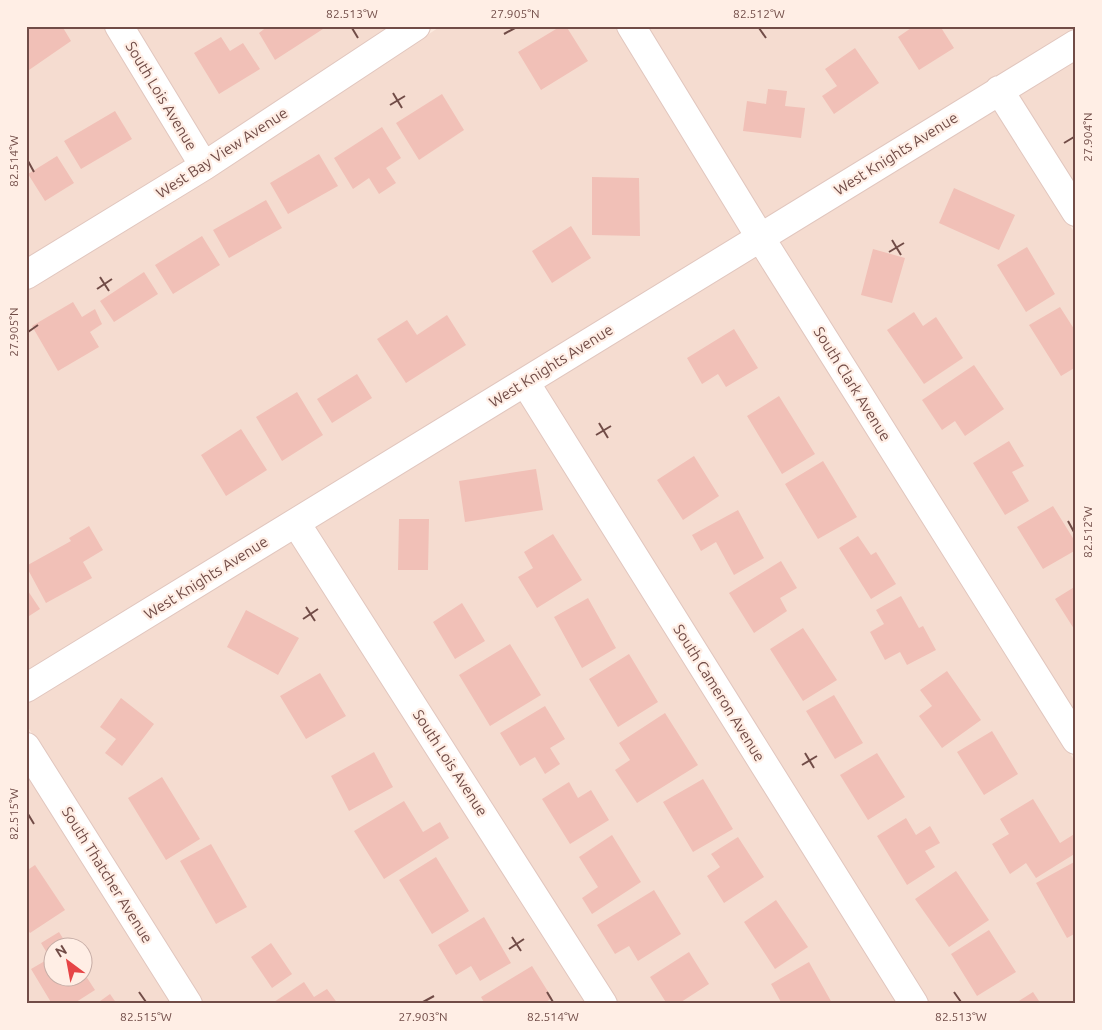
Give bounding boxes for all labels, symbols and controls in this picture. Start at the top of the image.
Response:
text: 82.513°W [326,7,378,20]
text: 27.905°N [490,7,540,20]
text: 82.512°W [733,7,785,20]
street label: South Lois Avenue [122,38,201,153]
street label: West Bay View Avenue [153,104,291,201]
street label: West Knights Avenue [831,109,961,199]
text: 27.904°N [1081,112,1094,162]
text: 82.514°W [7,135,20,187]
text: 27.905°N [7,307,20,357]
street label: West Knights Avenue [486,321,616,411]
street label: South Clark Avenue [810,324,894,444]
text: 82.512°W [1081,506,1094,558]
street label: West Knights Avenue [141,533,271,623]
street label: South Cameron Avenue [670,621,769,764]
street label: South Lois Avenue [410,706,491,819]
text: 82.515°W [7,788,20,840]
street label: South Thatcher Avenue [59,804,156,946]
north arrow [42,938,92,988]
text: N [52,941,70,961]
text: 82.515°W [120,1010,172,1023]
text: 27.903°N [398,1010,448,1023]
text: 82.514°W [527,1010,579,1023]
text: 82.513°W [935,1010,987,1023]

